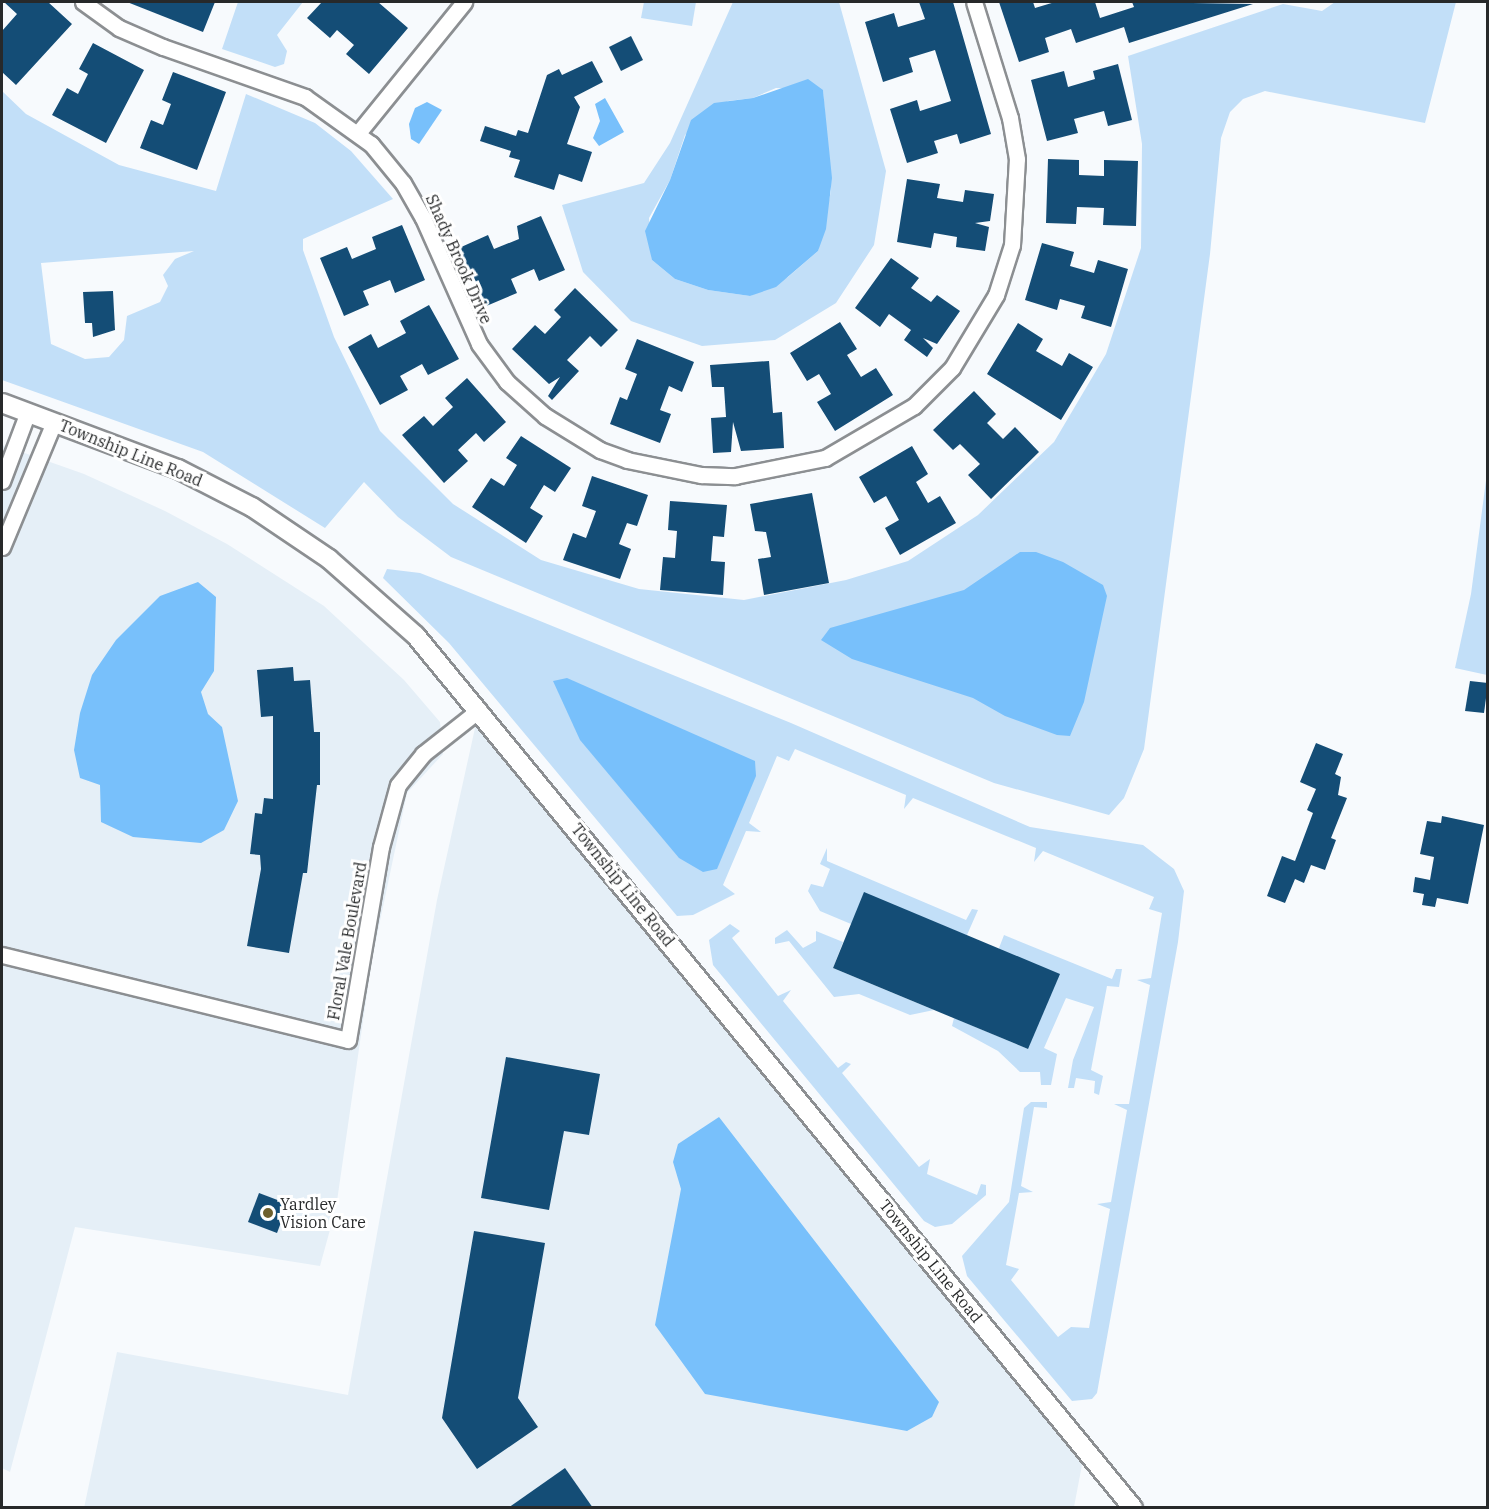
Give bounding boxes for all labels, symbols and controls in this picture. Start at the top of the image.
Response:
street label: Shady Brook Drive [422,191,496,327]
street label: Township Line Road [57,415,205,491]
street label: Township Line Road [567,820,679,950]
street label: Floral Vale Boulevard [324,860,370,1022]
place label: Yardley Vision Care [280,1194,366,1232]
street label: Township Line Road [875,1196,987,1326]
marker: Yardley Vision Care [261,1206,275,1220]

